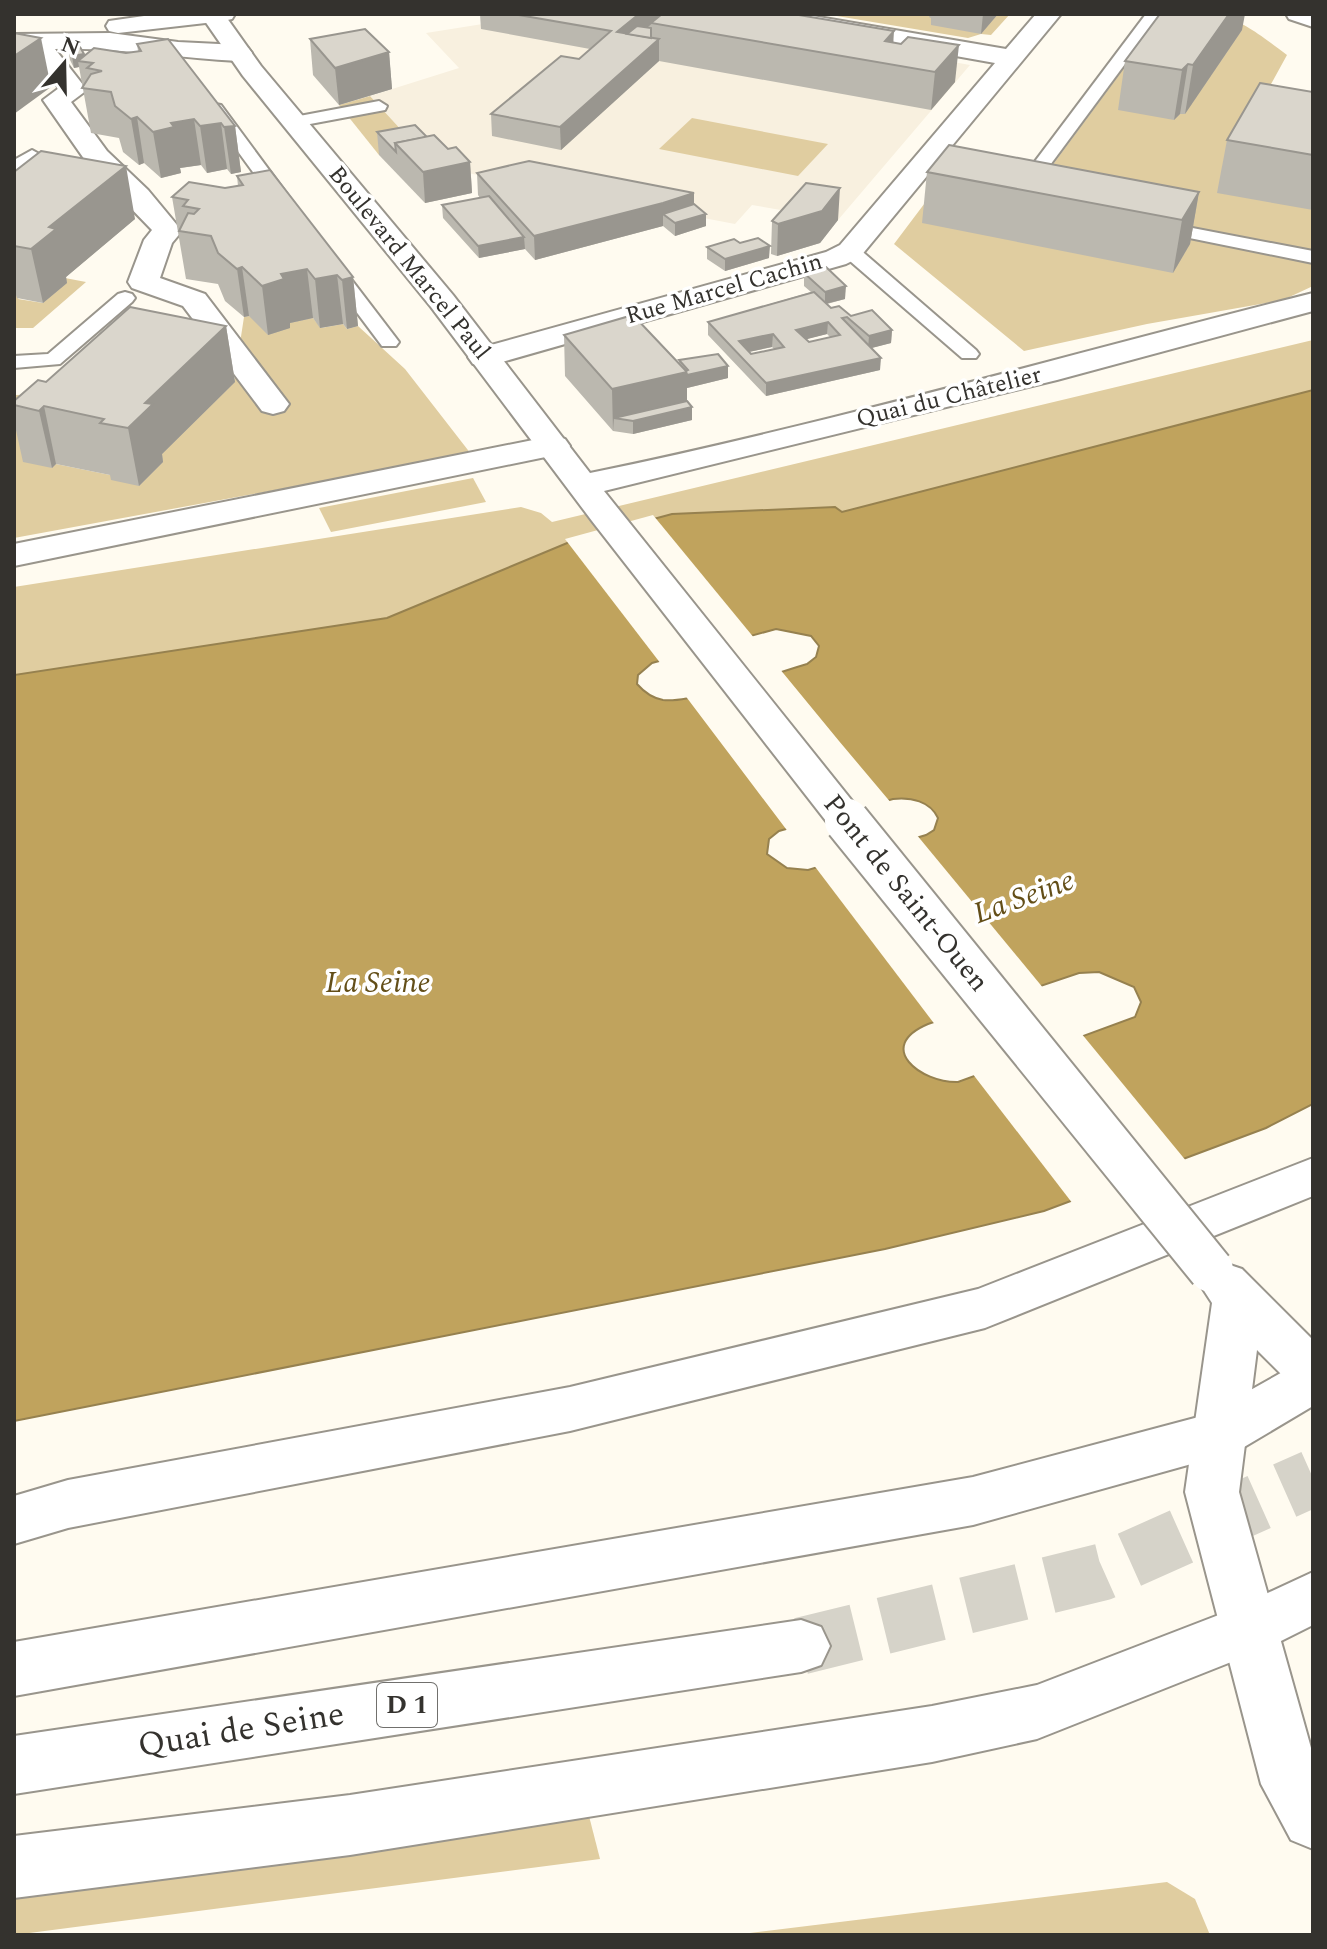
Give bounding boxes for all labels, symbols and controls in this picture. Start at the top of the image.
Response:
north arrow [24,24,104,104]
text: N [56,28,84,65]
street label: Boulevard Marcel Paul [319,158,499,368]
street label: Rue Marcel Cachin [621,244,827,334]
street label: Quai du Châtelier [853,357,1045,437]
street label: Pont de Saint-Ouen [813,785,999,1001]
water label: La Seine [967,857,1081,937]
water label: La Seine [326,960,430,1006]
road number: D 1 [377,1683,437,1727]
street label: Quai de Seine [134,1688,348,1772]

